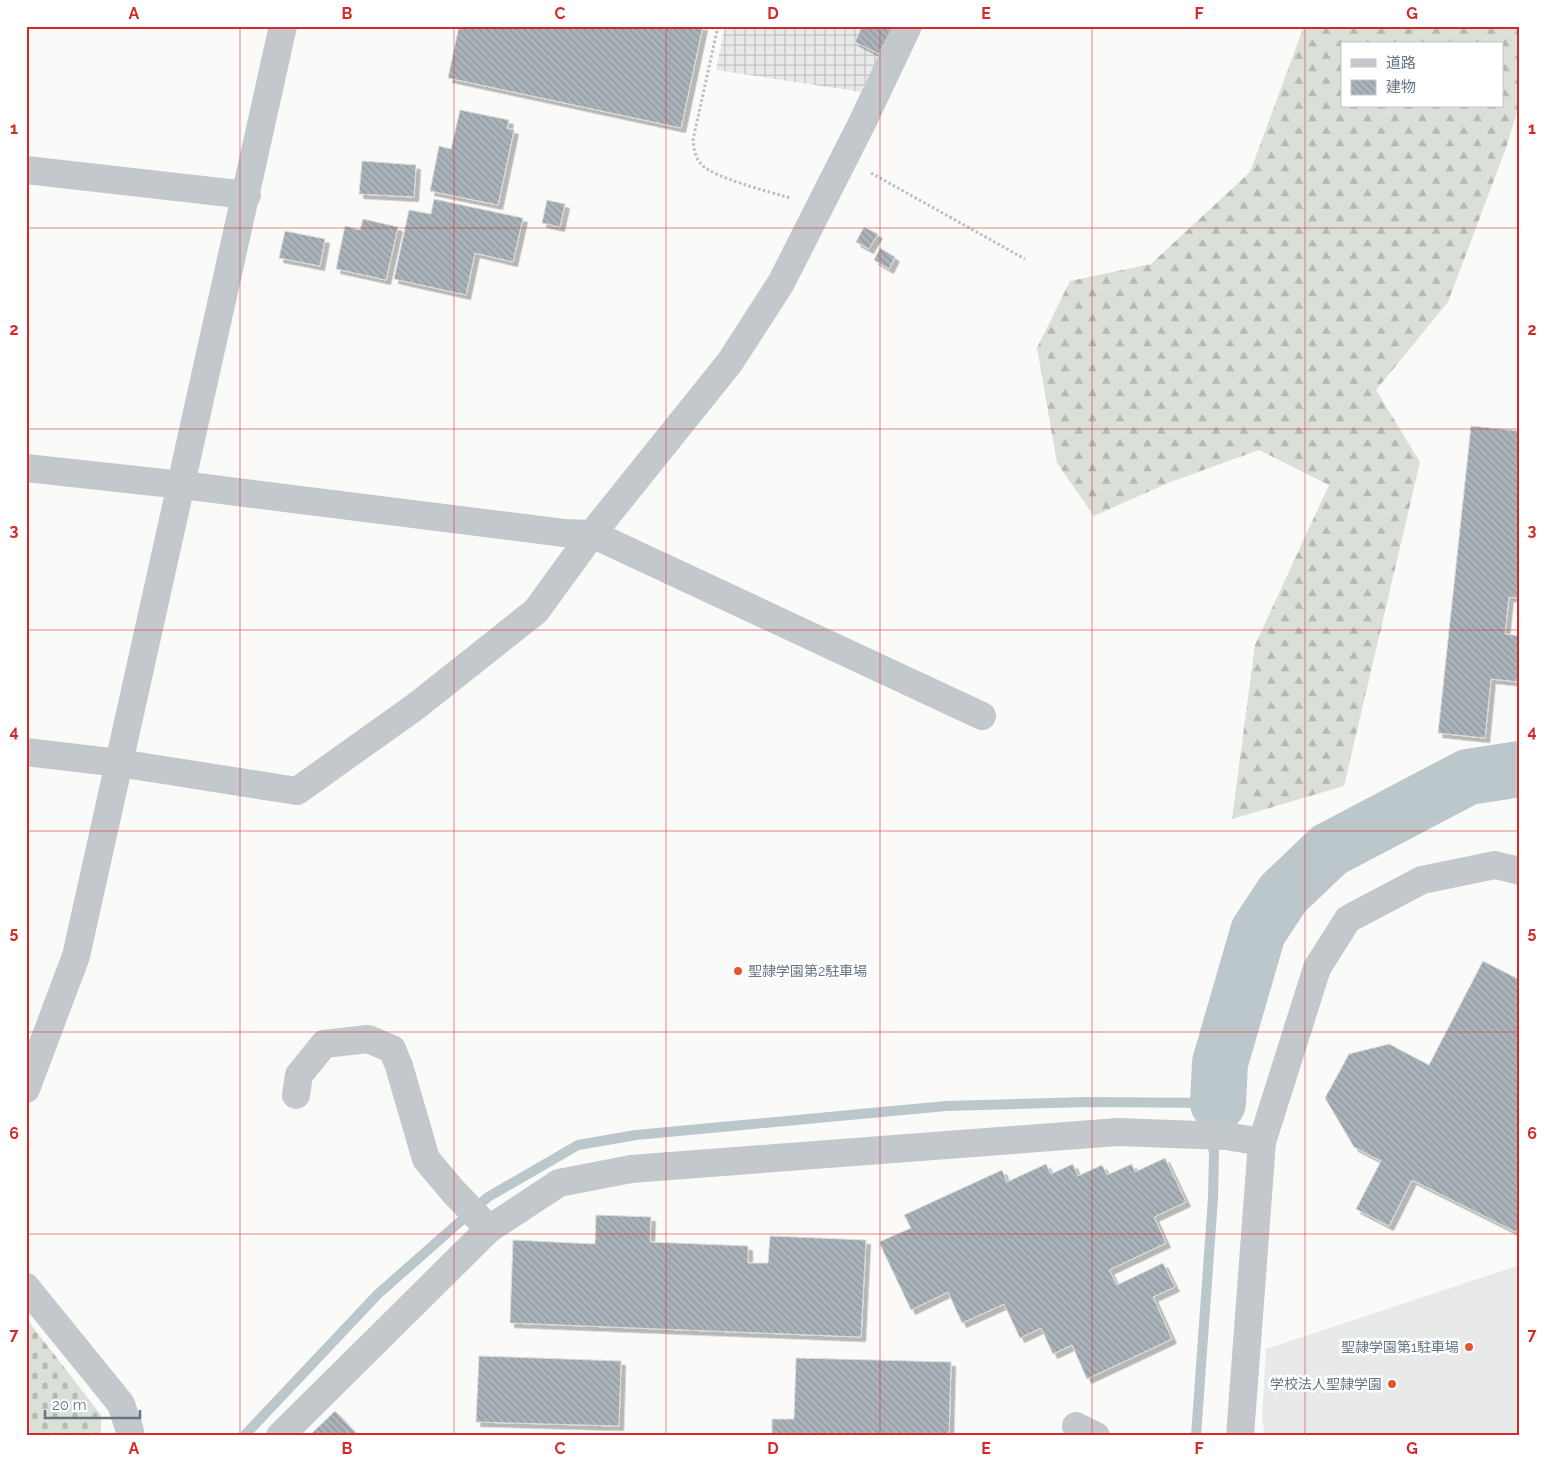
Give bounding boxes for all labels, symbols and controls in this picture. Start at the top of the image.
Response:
text: A [129,4,140,23]
text: B [342,4,353,23]
text: C [555,4,566,23]
text: D [767,4,779,23]
text: E [981,4,991,23]
text: F [1194,4,1204,23]
text: G [1406,4,1418,23]
legend [1341,42,1504,108]
text: 道路 [1386,54,1416,72]
text: 建物 [1386,78,1416,96]
text: 1 [10,119,18,138]
text: 1 [1528,119,1536,138]
text: 2 [9,320,19,339]
text: 2 [1527,320,1537,339]
text: 3 [10,521,19,540]
text: 3 [1528,521,1537,540]
text: 4 [9,722,19,741]
text: 4 [1527,722,1537,741]
text: 5 [10,923,19,942]
text: 5 [1528,923,1537,942]
place label: 聖隷学園第2駐車場 [748,963,867,979]
marker: 聖隷学園第2駐車場 [732,965,744,977]
text: 6 [9,1124,19,1143]
text: 6 [1527,1124,1537,1143]
text: 7 [10,1325,19,1344]
text: 7 [1528,1325,1537,1344]
place label: 聖隷学園第1駐車場 [1341,1339,1459,1355]
marker: 聖隷学園第1駐車場 [1463,1341,1475,1353]
place label: 学校法人聖隷学園 [1270,1376,1382,1392]
marker: 学校法人聖隷学園 [1386,1378,1398,1390]
scale bar [45,1387,140,1419]
text: 20 m [52,1396,87,1414]
text: A [129,1439,140,1458]
text: B [342,1439,353,1458]
text: C [555,1439,566,1458]
text: D [767,1439,779,1458]
text: E [981,1439,991,1458]
text: F [1194,1439,1204,1458]
text: G [1406,1439,1418,1458]

